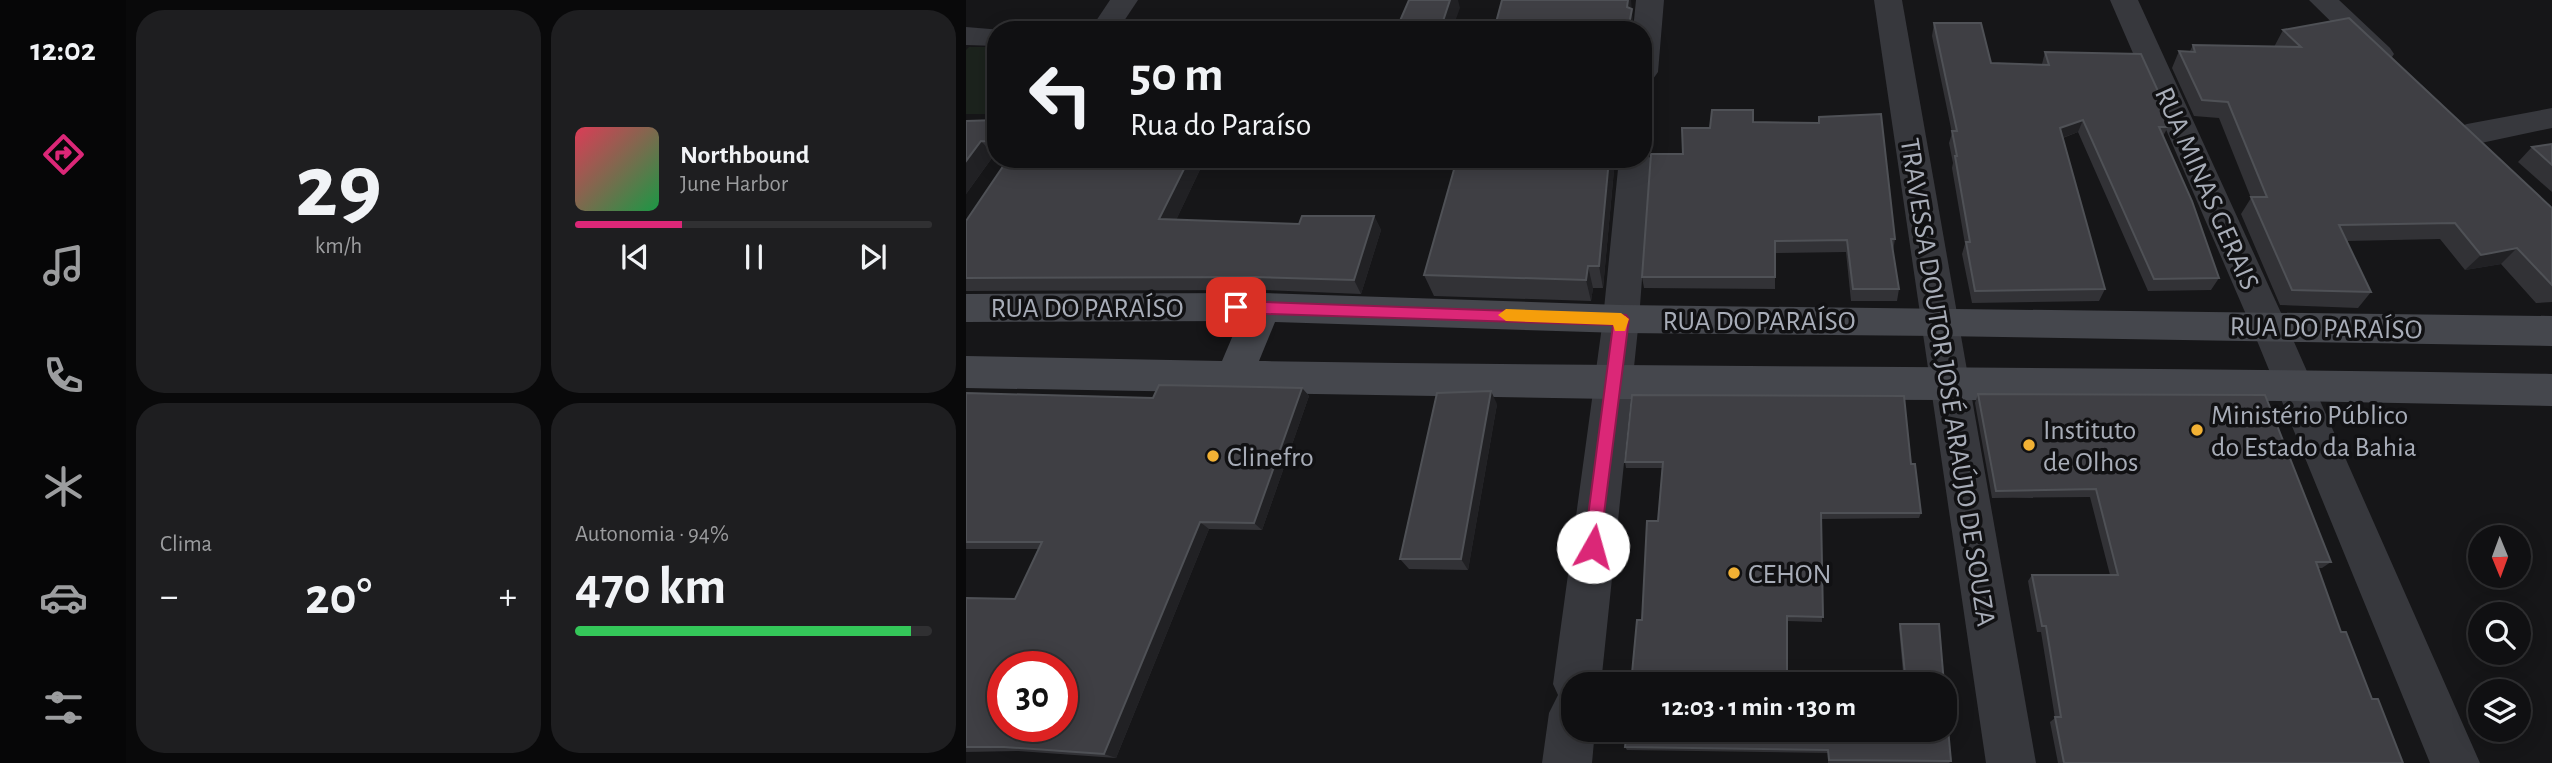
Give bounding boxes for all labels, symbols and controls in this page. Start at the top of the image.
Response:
text: 12:02 [30,34,96,66]
icon: left [1015,49,1106,140]
text: 50 m [1130,51,1224,100]
street label: RUA MINAS GERAIS [2149,83,2263,294]
text: Rua do Paraíso [1130,109,1311,141]
icon: directions [39,130,88,179]
street label: TRAVESSA DOUTOR JOSÉ ARAÚJO DE SOUZA [1895,136,2002,628]
text: 29 [295,142,382,233]
text: Northbound [680,142,809,168]
text: June Harbor [680,173,788,196]
text: km/h [315,235,362,258]
icon: previous [616,238,654,276]
icon: pause [735,238,773,276]
icon: next [854,238,892,276]
icon: music [39,241,88,290]
pin [1206,277,1266,337]
icon: arrive [1217,288,1255,326]
street label: RUA DO PARAÍSO [991,292,1183,323]
street label: RUA DO PARAÍSO [1663,305,1855,336]
street label: RUA DO PARAÍSO [2229,310,2423,345]
icon: phone [39,351,88,400]
place label: Ministério Público do Estado da Bahia [2211,402,2417,462]
place label: Instituto de Olhos [2043,417,2138,477]
marker: Ministério Público do Estado da Bahia [2189,422,2205,438]
marker: Instituto de Olhos [2021,437,2037,453]
place label: Clinefro [1227,444,1314,472]
marker: Clinefro [1205,448,1221,464]
icon: climate [39,462,88,511]
position arrow [1556,510,1630,584]
text: Autonomia · 94% [575,523,729,546]
north arrow [2468,525,2530,588]
map controls [2468,525,2531,742]
text: Clima [160,533,212,556]
text: 470 km [575,561,726,613]
place label: CEHON [1748,561,1832,589]
marker: CEHON [1726,565,1742,581]
text: 20° [305,571,372,623]
icon: car [39,573,88,622]
text: − [160,578,178,616]
text: + [499,578,517,616]
button: search [2468,602,2531,665]
speed limit sign: 30 [987,651,1078,742]
button: layers [2468,679,2531,742]
icon: filters [39,683,88,732]
text: 12:03 · 1 min · 130 m [1662,694,1856,720]

